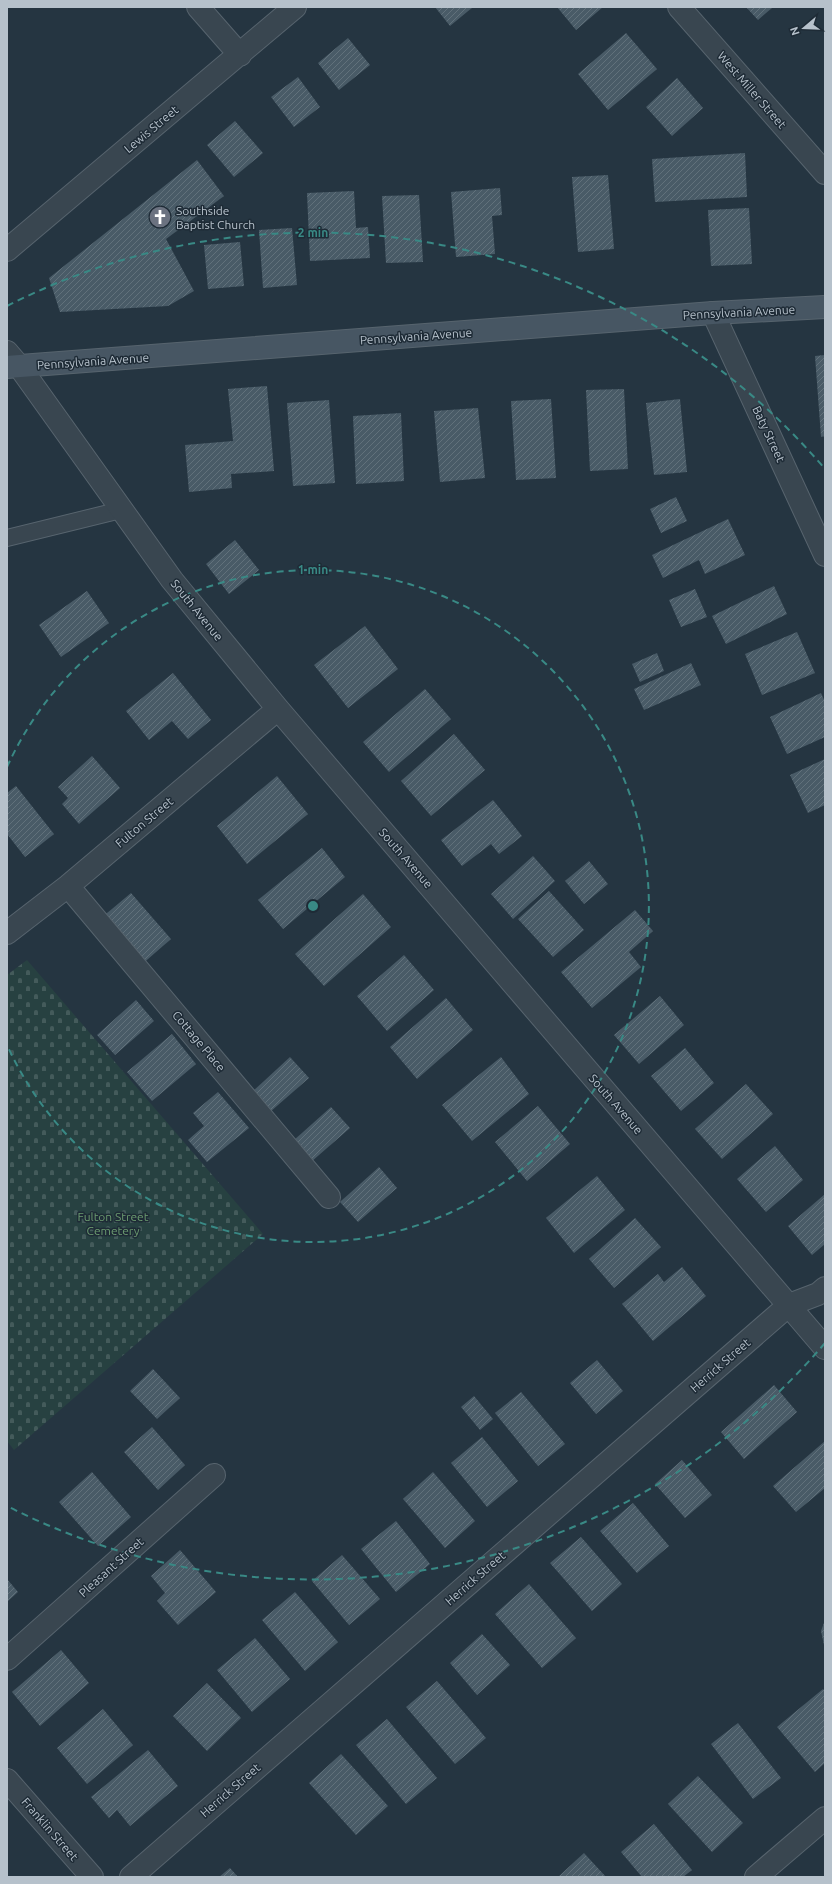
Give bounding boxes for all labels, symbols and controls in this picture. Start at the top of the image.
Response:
north arrow [784,8,824,48]
text: N [788,25,802,37]
street label: West Miller Street [715,49,789,131]
street label: Lewis Street [121,102,181,155]
church icon: Southside Baptist Church [147,204,173,230]
place label: Southside Baptist Church [176,204,255,231]
text: 2 min [298,226,328,239]
street label: Pennsylvania Avenue [682,303,796,321]
street label: Pennsylvania Avenue [359,326,473,346]
street label: Pennsylvania Avenue [36,351,150,371]
street label: Baty Street [750,404,788,464]
text: 1 min [298,563,328,576]
street label: South Avenue [168,577,226,643]
street label: Fulton Street [113,794,176,850]
street label: South Avenue [377,825,435,891]
centre of rings [306,899,320,913]
street label: Cottage Place [170,1008,228,1074]
street label: South Avenue [587,1071,645,1137]
park label: Fulton Street Cemetery [78,1210,149,1237]
street label: Herrick Street [687,1335,753,1394]
street label: Pleasant Street [76,1534,146,1599]
street label: Herrick Street [442,1548,508,1607]
street label: Herrick Street [197,1760,263,1819]
street label: Franklin Street [19,1795,81,1863]

